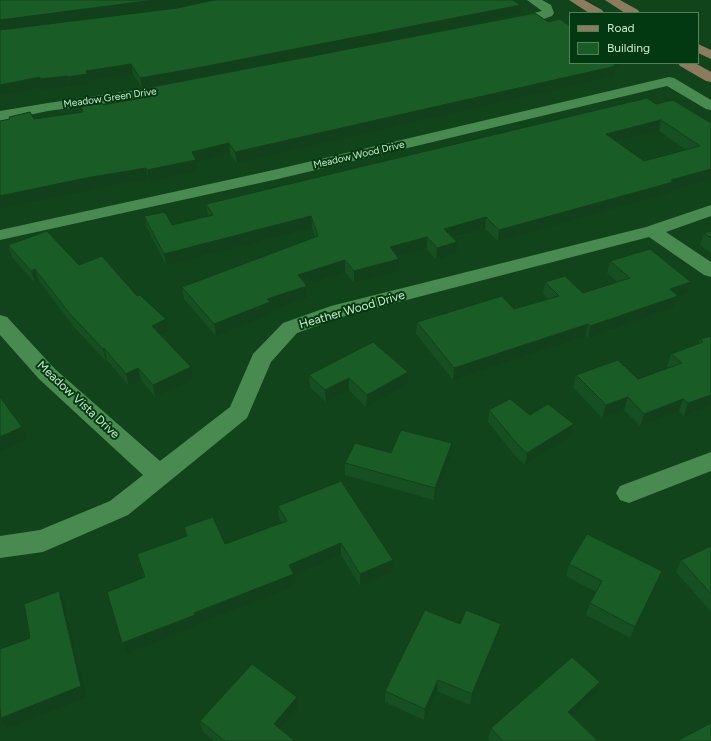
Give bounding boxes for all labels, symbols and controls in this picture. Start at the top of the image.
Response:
legend [569,12,699,64]
text: Road [607,21,635,35]
text: Building [607,41,650,55]
street label: Meadow Green Drive [63,86,157,110]
street label: Meadow Wood Drive [312,139,406,171]
street label: Heather Wood Drive [298,288,406,332]
street label: Meadow Vista Drive [34,358,122,442]

